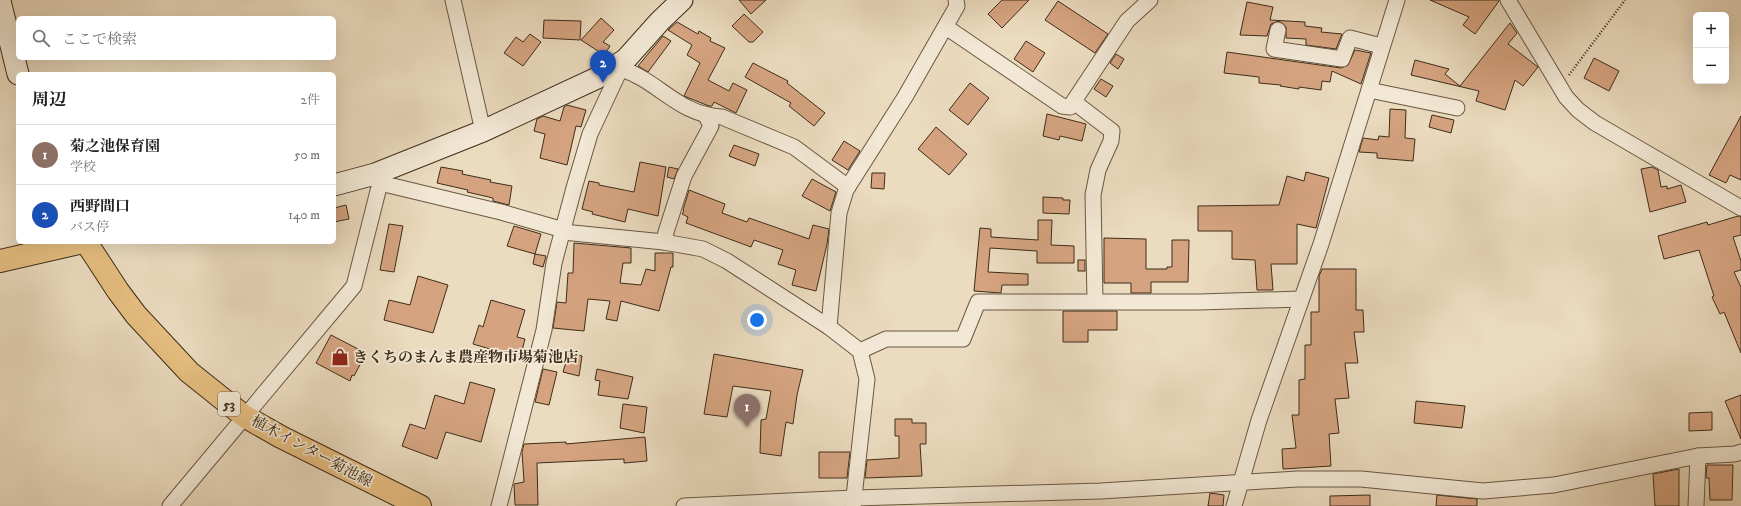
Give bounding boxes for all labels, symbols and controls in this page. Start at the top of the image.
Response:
map controls [1693,12,1729,84]
button: + [1693,12,1729,48]
search box [16,16,336,60]
icon: search [30,27,52,49]
text: ここで検索 [62,30,137,49]
button: − [1693,48,1729,84]
pin: 2 [590,50,616,83]
text: 周辺 [32,89,66,111]
text: 2件 [301,92,320,108]
text: 菊之池保育園 [70,137,160,156]
text: 1 [43,147,47,163]
text: 50 m [294,147,320,163]
text: 学校 [70,159,96,175]
text: 西野間口 [70,197,130,216]
text: 2 [42,207,48,223]
text: 140 m [288,207,320,223]
text: バス停 [70,219,109,235]
your location [747,310,767,330]
shop icon: きくちのまんま農産物市場菊池店 [330,347,350,367]
place label: きくちのまんま農産物市場菊池店 [353,348,578,367]
road number: 53 [218,392,240,416]
pin: 1 [734,394,760,427]
street label: 植木インター菊池線 [248,412,376,491]

